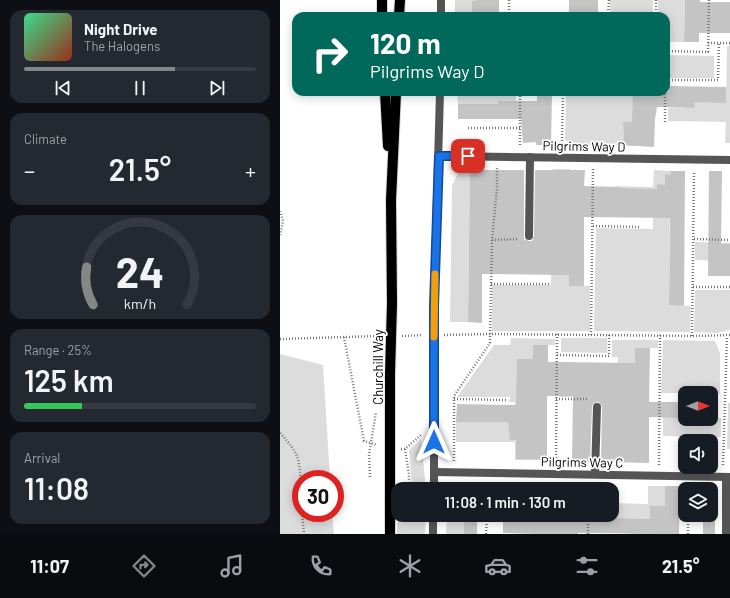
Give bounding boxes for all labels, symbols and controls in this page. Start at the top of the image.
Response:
text: Night Drive [84,20,157,38]
text: 120 m [370,26,441,60]
icon: right [304,28,356,80]
text: The Halogens [84,38,160,54]
text: Pilgrims Way D [370,60,484,82]
icon: previous [52,77,74,99]
icon: pause [129,77,151,99]
icon: next [206,77,228,99]
text: Climate [24,131,67,147]
street label: Pilgrims Way D [543,137,625,155]
pin [451,139,485,173]
icon: arrive [457,145,479,167]
text: 21.5° [109,151,171,187]
text: − [24,157,35,183]
text: + [245,157,256,183]
text: 24 [116,246,164,296]
text: km/h [124,295,156,312]
street label: Churchill Way [370,329,386,405]
text: Range · 25% [24,342,92,358]
text: 125 km [24,362,114,398]
north arrow [678,386,718,426]
map controls [678,386,718,522]
position arrow [413,421,455,463]
button: sound [678,434,718,474]
text: Arrival [24,450,60,466]
street label: Pilgrims Way C [541,453,623,471]
text: 11:08 [24,470,89,506]
speed limit sign: 30 [292,470,344,522]
button: layers [678,482,718,522]
text: 11:08 · 1 min · 130 m [444,493,566,511]
icon: directions [130,552,158,580]
icon: music [218,552,246,580]
icon: phone [307,552,335,580]
icon: climate [396,552,424,580]
icon: car [484,552,512,580]
icon: filters [573,552,601,580]
text: 11:07 [30,555,69,577]
text: 21.5° [662,555,700,577]

